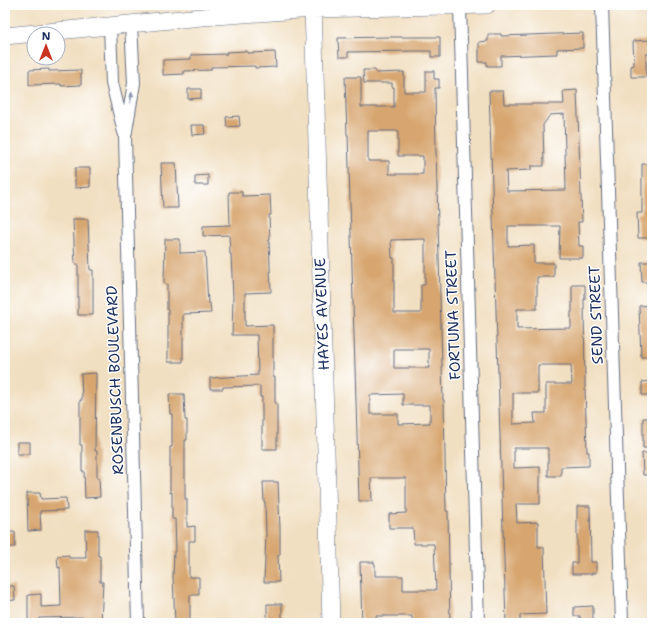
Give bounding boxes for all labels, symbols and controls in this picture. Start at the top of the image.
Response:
north arrow [26,26,66,66]
text: N [42,29,51,44]
one-way arrow [128,92,134,105]
street label: FORTUNA STREET [441,250,465,380]
street label: HAYES AVENUE [310,257,334,371]
street label: SEND STREET [584,265,608,365]
street label: ROSENBUSCH BOULEVARD [102,285,128,475]

